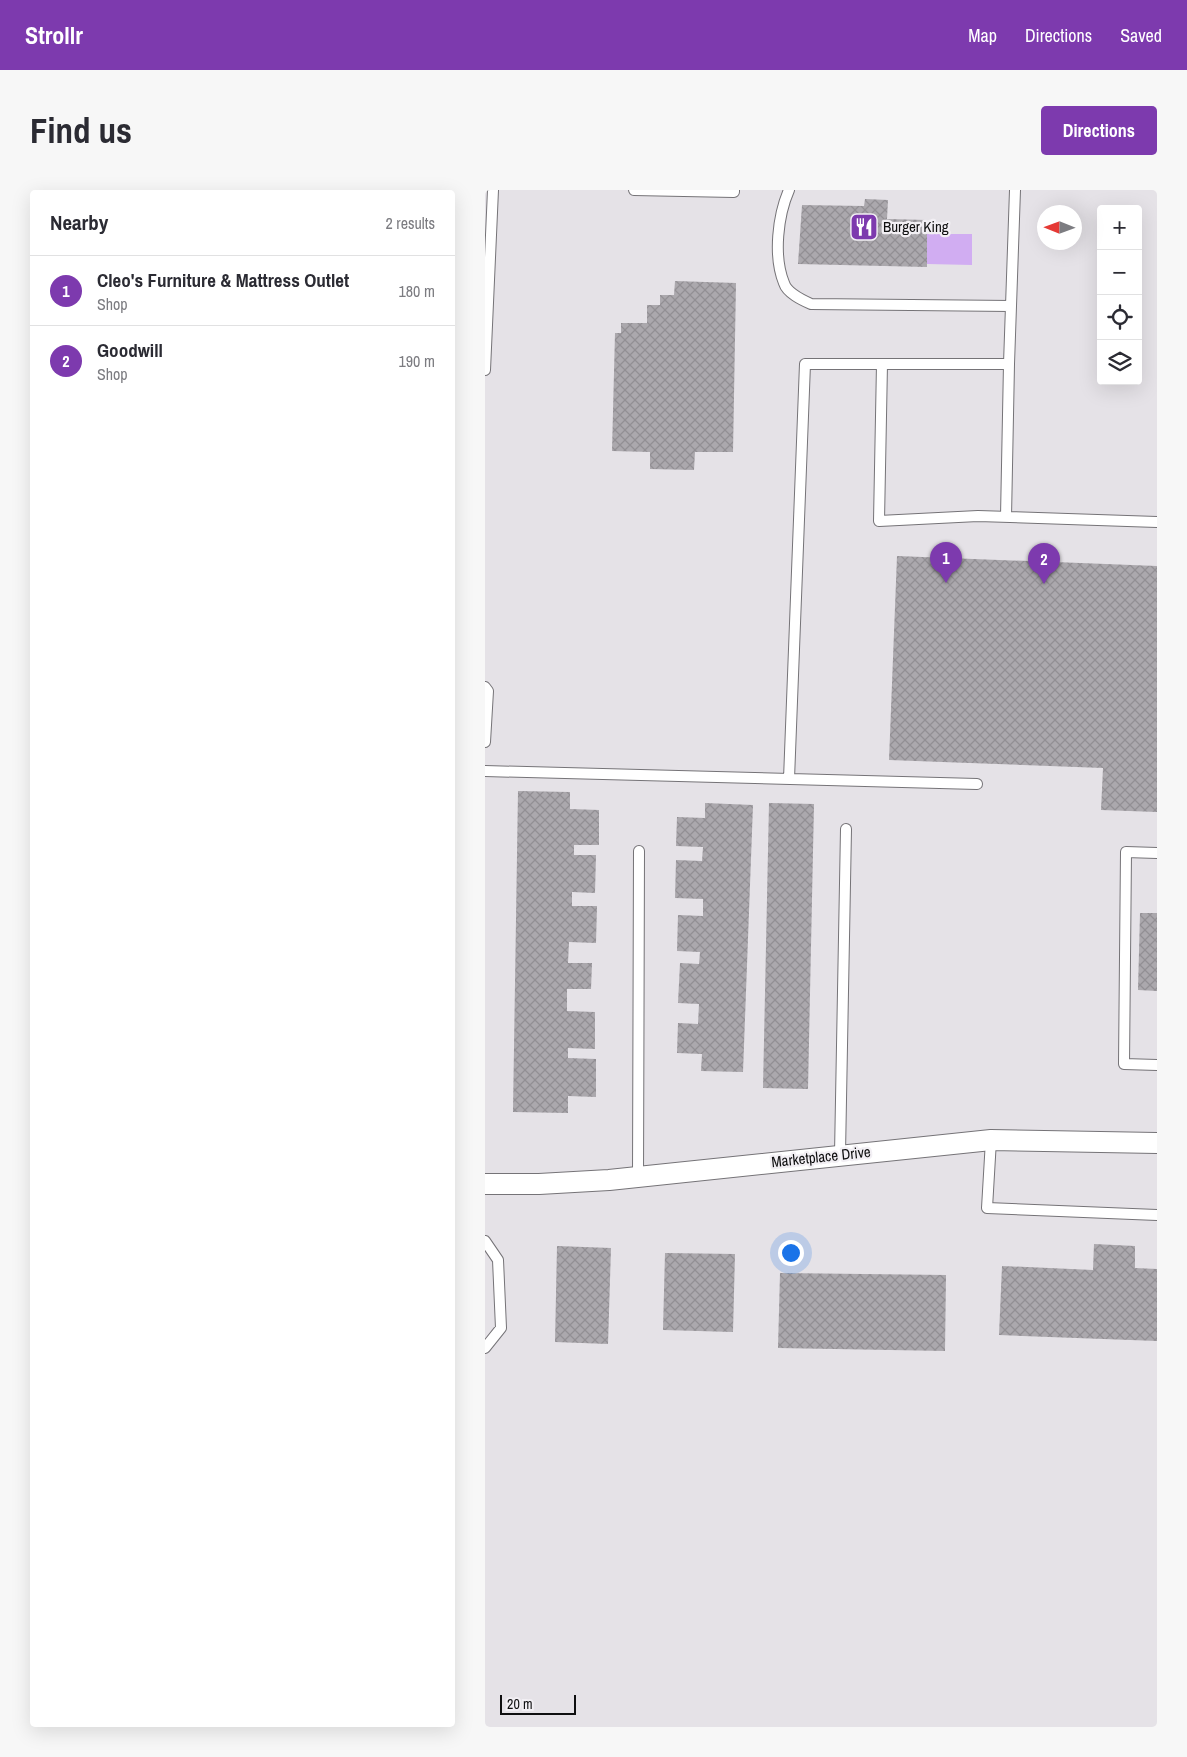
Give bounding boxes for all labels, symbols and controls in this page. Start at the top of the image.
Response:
text: Strollr [25,19,83,51]
text: Map [968,23,997,48]
text: Directions [1025,23,1092,48]
text: Saved [1120,23,1162,48]
button: Directions [1041,106,1157,155]
text: Find us [30,107,132,154]
north arrow [1037,205,1082,250]
map controls [1097,205,1142,385]
button: + [1097,205,1142,250]
text: Nearby [50,208,108,237]
text: 2 results [385,212,435,234]
restaurant icon: Burger King [849,212,879,242]
place label: Burger King [883,216,949,237]
button: − [1097,250,1142,295]
text: Cleo's Furniture & Mattress Outlet [97,267,349,293]
text: 1 [62,280,70,302]
text: 180 m [399,280,435,302]
text: Shop [97,293,128,315]
button: locate [1097,295,1142,340]
text: Goodwill [97,337,163,363]
button: layers [1097,340,1142,385]
text: 2 [62,350,70,372]
text: 190 m [399,350,435,372]
text: Shop [97,363,128,385]
pin: 1 [930,542,962,583]
pin: 2 [1028,543,1060,584]
street label: Marketplace Drive [770,1141,872,1172]
your location [778,1240,804,1266]
scale bar [500,1692,576,1715]
text: 20 m [507,1695,533,1713]

